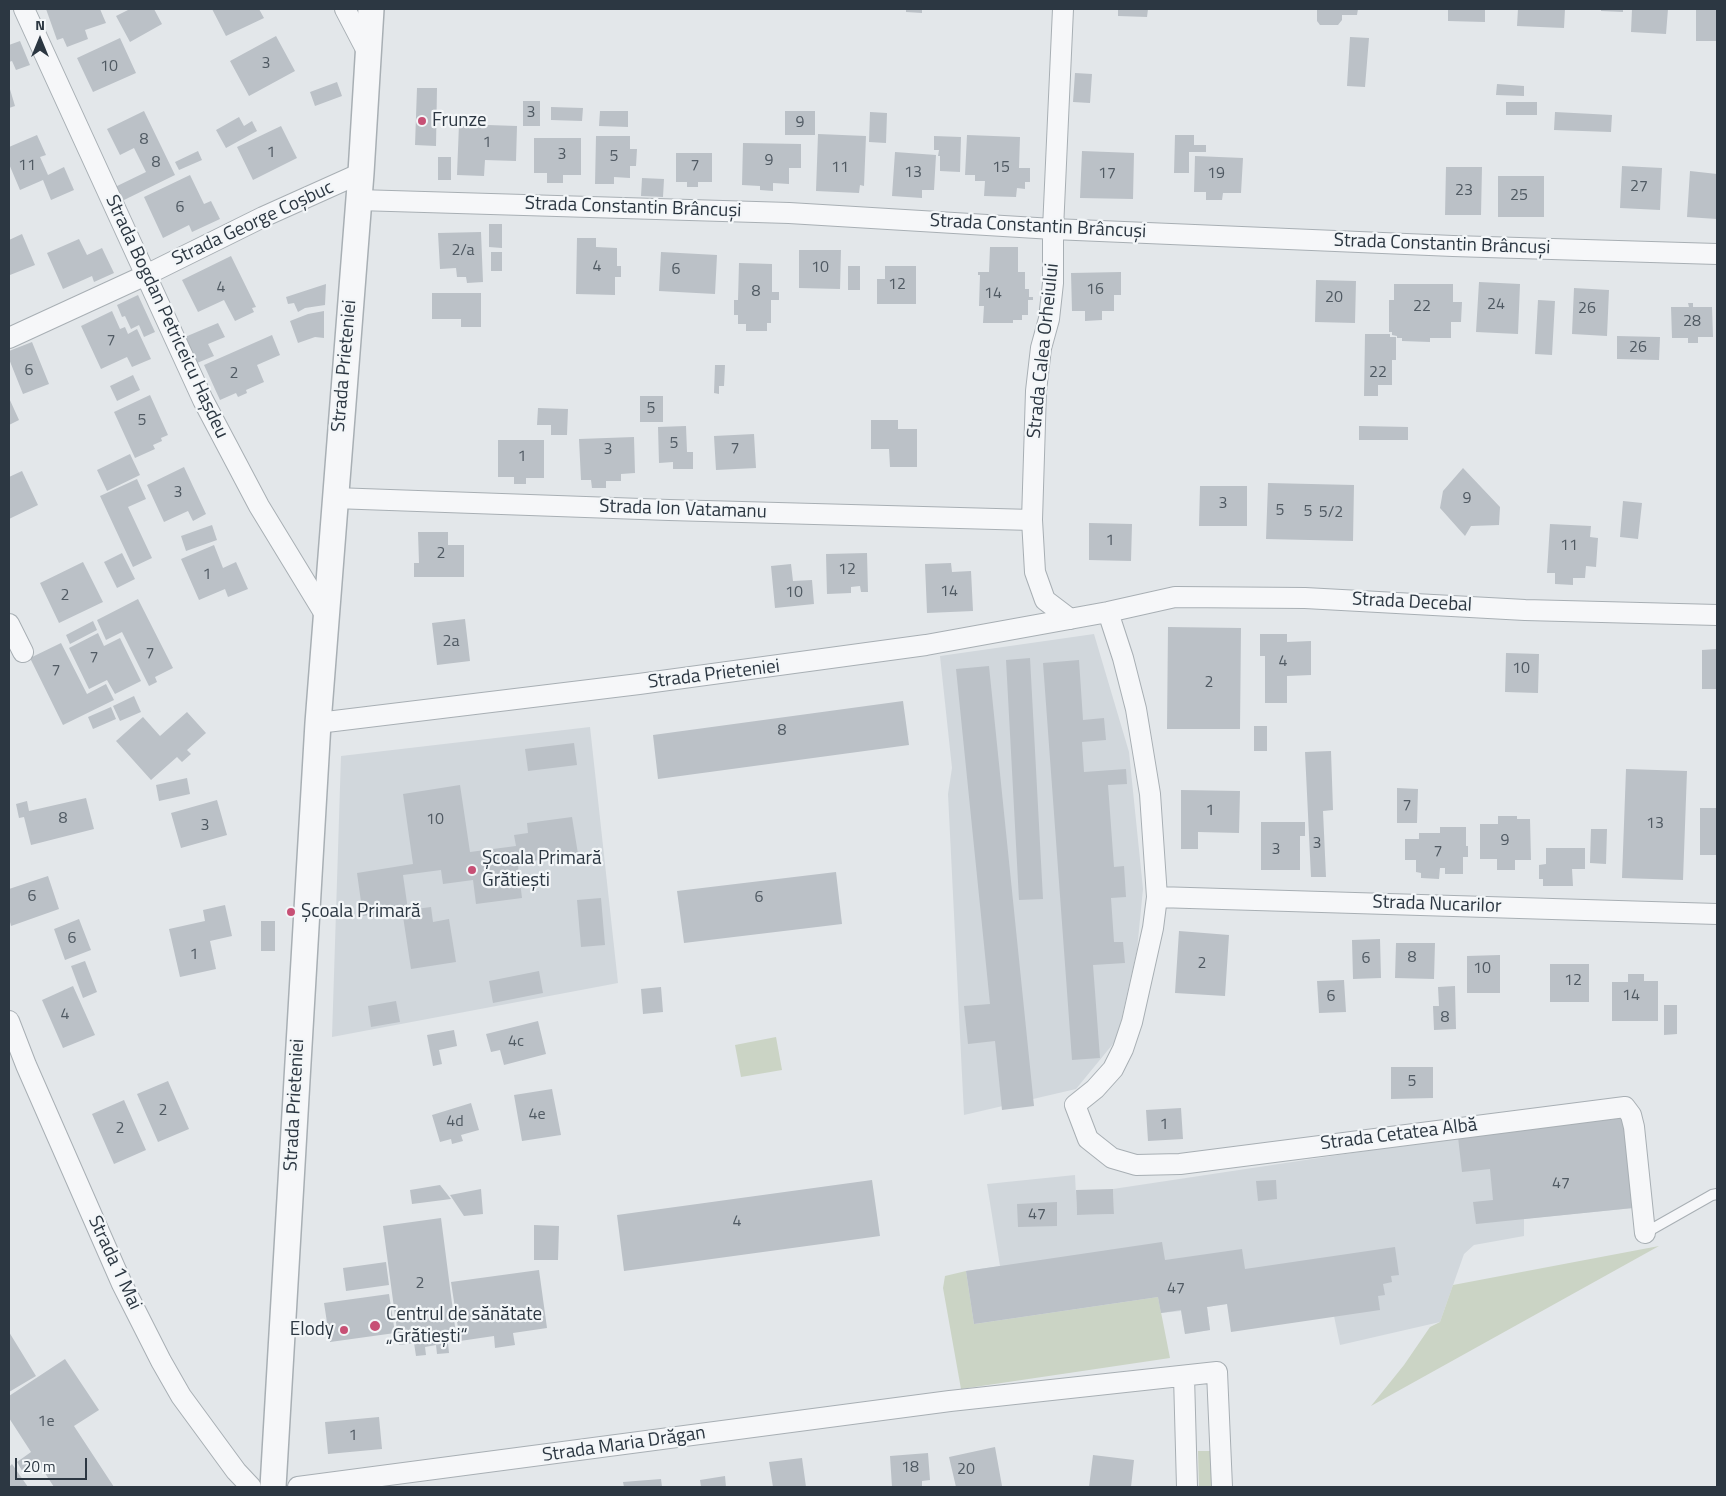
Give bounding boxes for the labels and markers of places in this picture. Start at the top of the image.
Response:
place label: Frunze [432,110,487,132]
marker: Frunze [416,115,428,127]
place label: Școala Primară Grătiești [482,848,602,892]
marker: Școala Primară Grătiești [466,864,478,876]
place label: Școala Primară [301,901,421,923]
marker: Școala Primară [285,906,297,918]
place label: Centrul de sănătate „Grătiești“ [386,1304,542,1348]
place label: Elody [290,1319,334,1341]
marker: Centrul de sănătate „Grătiești“ [368,1319,382,1333]
marker: Elody [338,1324,350,1336]

